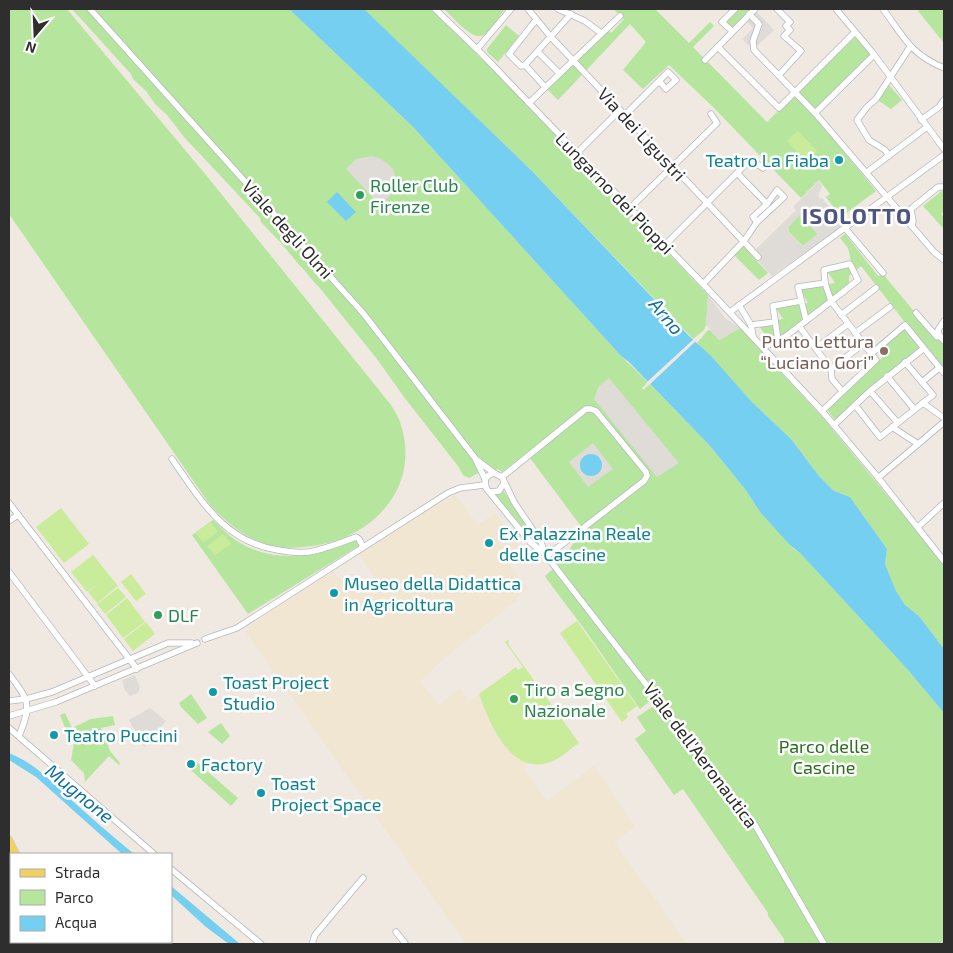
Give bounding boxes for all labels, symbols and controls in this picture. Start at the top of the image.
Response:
north arrow [10,10,60,60]
text: N [23,38,38,57]
street label: Via dei Ligustri [593,83,691,185]
street label: Lungarno dei Pioppi [551,128,679,258]
place label: Teatro La Fiaba [706,149,829,171]
marker: Teatro La Fiaba [833,154,845,166]
place label: Roller Club Firenze [370,174,459,217]
street label: Viale degli Olmi [238,175,338,283]
marker: Roller Club Firenze [354,189,366,201]
district label: ISOLOTTO [802,202,912,228]
water label: Arno [644,292,689,339]
place label: Punto Lettura “Luciano Gori” [760,330,874,373]
marker: Punto Lettura “Luciano Gori” [878,345,890,357]
place label: Ex Palazzina Reale delle Cascine [499,522,651,565]
marker: Ex Palazzina Reale delle Cascine [483,537,495,549]
place label: Museo della Didattica in Agricoltura [344,572,521,615]
marker: Museo della Didattica in Agricoltura [328,587,340,599]
place label: DLF [168,604,199,626]
marker: DLF [152,609,164,621]
place label: Toast Project Studio [223,671,329,714]
place label: Tiro a Segno Nazionale [524,678,625,721]
street label: Viale dell'Aeronautica [639,678,763,832]
marker: Toast Project Studio [207,686,219,698]
marker: Tiro a Segno Nazionale [508,693,520,705]
place label: Teatro Puccini [64,724,178,746]
marker: Teatro Puccini [48,729,60,741]
park label: Parco delle Cascine [779,735,869,778]
place label: Factory [201,753,263,775]
marker: Factory [185,758,197,770]
water label: Mugnone [41,759,119,827]
place label: Toast Project Space [271,772,381,815]
marker: Toast Project Space [255,787,267,799]
legend [10,853,172,943]
text: Strada [55,863,100,881]
text: Parco [55,888,94,906]
text: Acqua [55,913,97,931]

